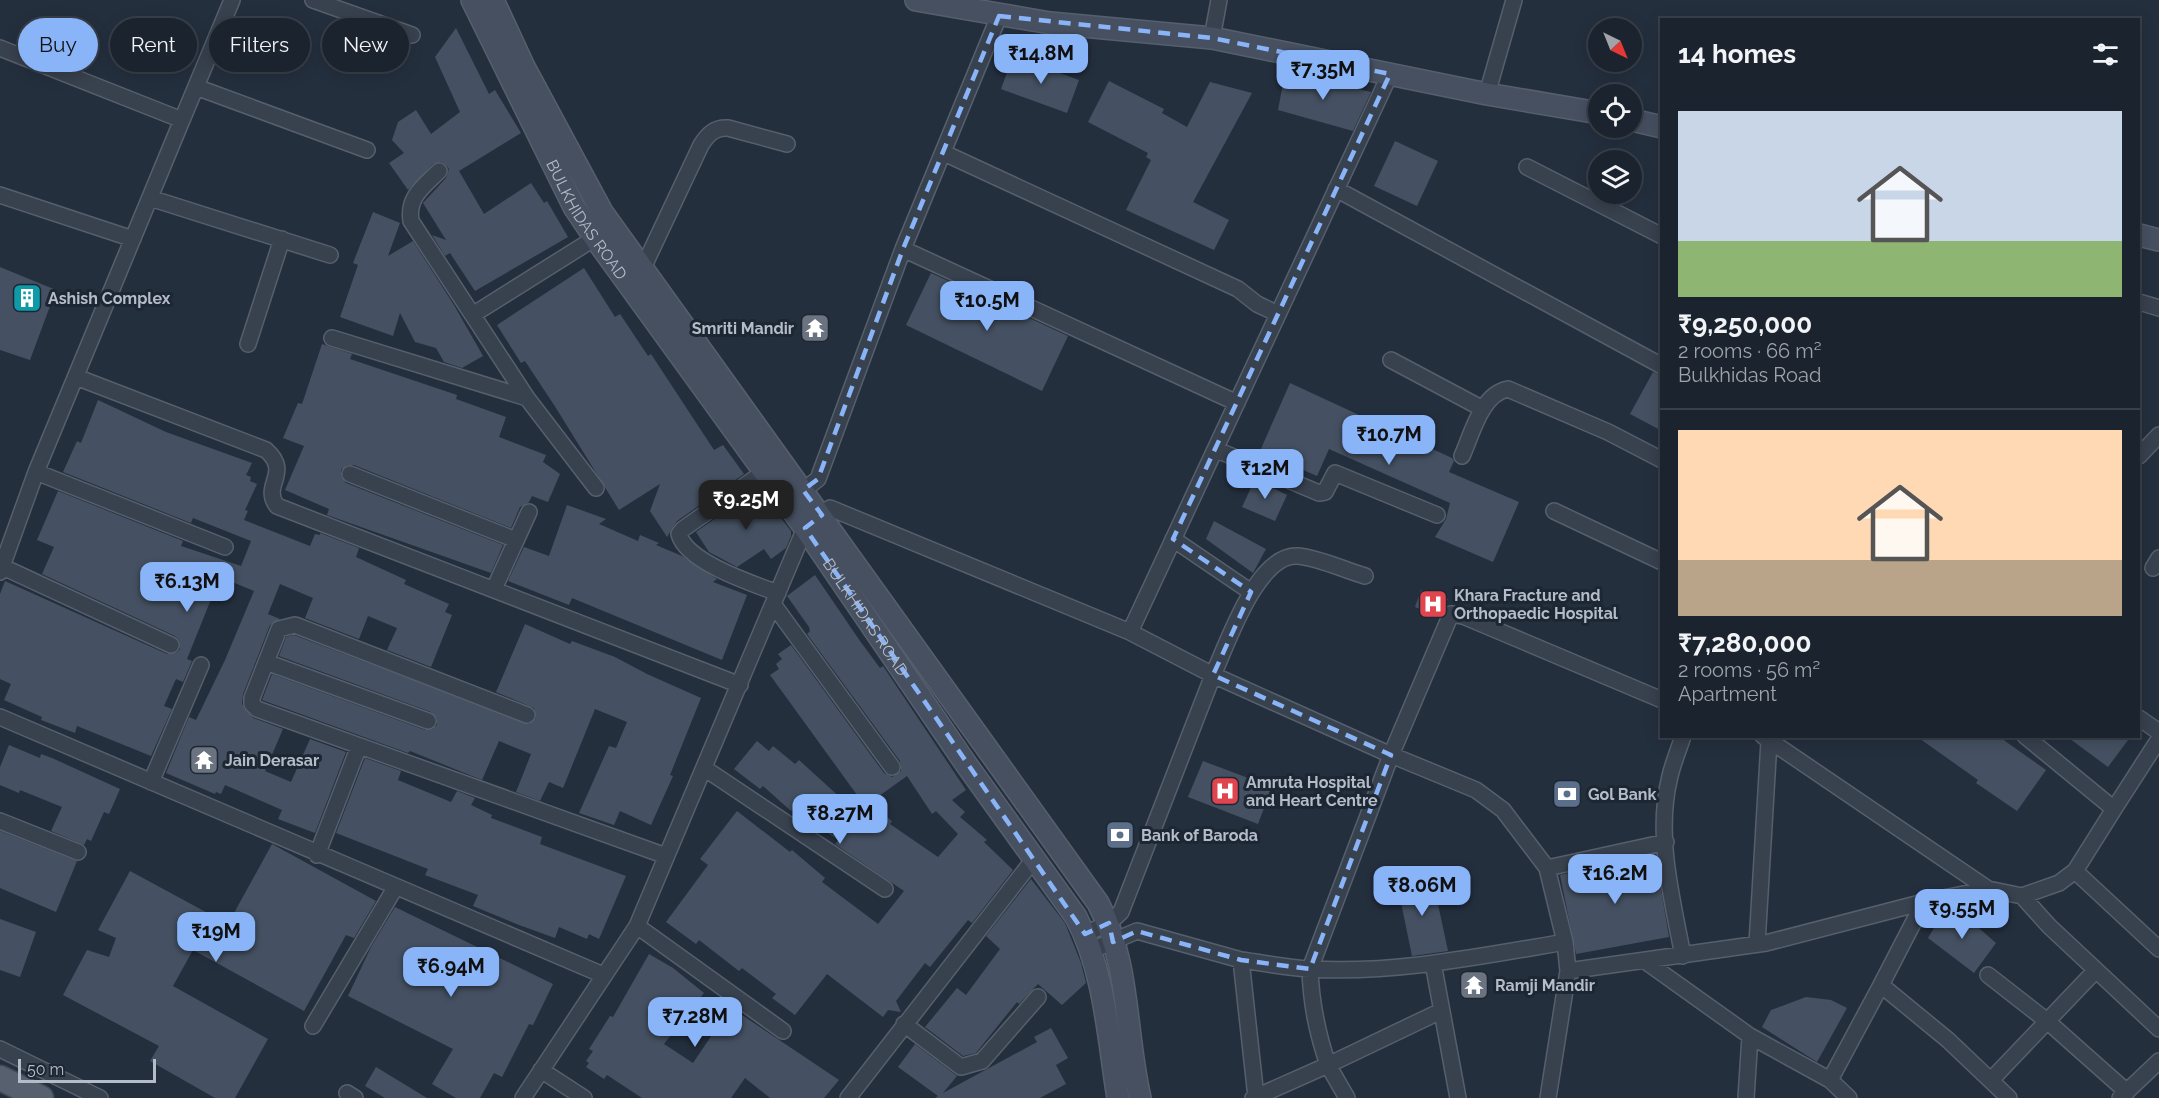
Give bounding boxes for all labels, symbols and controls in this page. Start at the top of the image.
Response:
chip: Buy [18,18,98,72]
chip: Rent [110,18,197,72]
chip: Filters [209,18,310,72]
chip: New [322,18,409,72]
north arrow [1588,18,1642,72]
map controls [1588,18,1642,204]
pin: ₹14.8M [992,34,1090,85]
icon: filters [2089,38,2122,71]
text: 14 homes [1678,39,1796,69]
text: ₹14.8M [1008,41,1074,65]
pin: ₹7.35M [1274,50,1372,101]
text: ₹7.35M [1291,57,1355,81]
button: locate [1588,84,1642,138]
button: layers [1588,150,1642,204]
icon: home [1846,150,1954,258]
street label: BULKHIDAS ROAD [542,157,631,283]
pin: ₹10.5M [938,281,1036,332]
building icon: Ashish Complex [11,282,43,314]
text: ₹10.5M [954,288,1020,312]
place label: Ashish Complex [48,289,171,308]
text: ₹9,250,000 [1678,309,1812,339]
temple icon: Smriti Mandir [799,312,831,344]
place label: Smriti Mandir [692,319,794,338]
text: 2 rooms · 66 m² [1678,339,1821,363]
text: Bulkhidas Road [1678,363,1821,387]
pin: ₹10.7M [1340,415,1438,466]
text: ₹10.7M [1356,422,1422,446]
pin: ₹12M [1229,449,1301,500]
text: ₹12M [1240,456,1290,480]
icon: home [1846,469,1954,577]
pin: ₹9.25M [697,480,795,531]
text: ₹9.25M [713,487,779,511]
street label: BULKHIDAS ROAD [819,555,912,680]
pin: ₹6.13M [138,562,236,613]
text: ₹6.13M [154,569,220,593]
place label: Khara Fracture and Orthopaedic Hospital [1454,586,1619,623]
hospital icon: Khara Fracture and Orthopaedic Hospital [1417,588,1449,620]
text: ₹7,280,000 [1678,628,1811,658]
text: 2 rooms · 56 m² [1678,658,1820,682]
text: Apartment [1678,682,1777,706]
temple icon: Jain Derasar [188,744,220,776]
place label: Jain Derasar [225,751,319,770]
place label: Amruta Hospital and Heart Centre [1246,773,1378,810]
hospital icon: Amruta Hospital and Heart Centre [1209,775,1241,807]
bank icon: Gol Bank [1551,778,1583,810]
place label: Gol Bank [1588,785,1657,804]
pin: ₹8.27M [791,794,889,845]
text: ₹8.27M [806,801,874,825]
bank icon: Bank of Baroda [1104,819,1136,851]
place label: Bank of Baroda [1141,826,1258,845]
pin: ₹16.2M [1566,854,1664,905]
text: ₹16.2M [1582,861,1648,885]
pin: ₹8.06M [1373,866,1471,917]
text: ₹8.06M [1388,873,1457,897]
pin: ₹9.55M [1913,889,2011,940]
text: ₹9.55M [1929,896,1995,920]
pin: ₹19M [180,912,252,963]
text: ₹19M [191,919,241,943]
pin: ₹6.94M [402,947,500,998]
text: ₹6.94M [417,954,485,978]
temple icon: Ramji Mandir [1458,969,1490,1001]
place label: Ramji Mandir [1495,976,1595,995]
pin: ₹7.28M [646,997,744,1048]
text: ₹7.28M [662,1004,728,1028]
scale bar [18,1056,156,1084]
text: 50 m [27,1060,64,1079]

